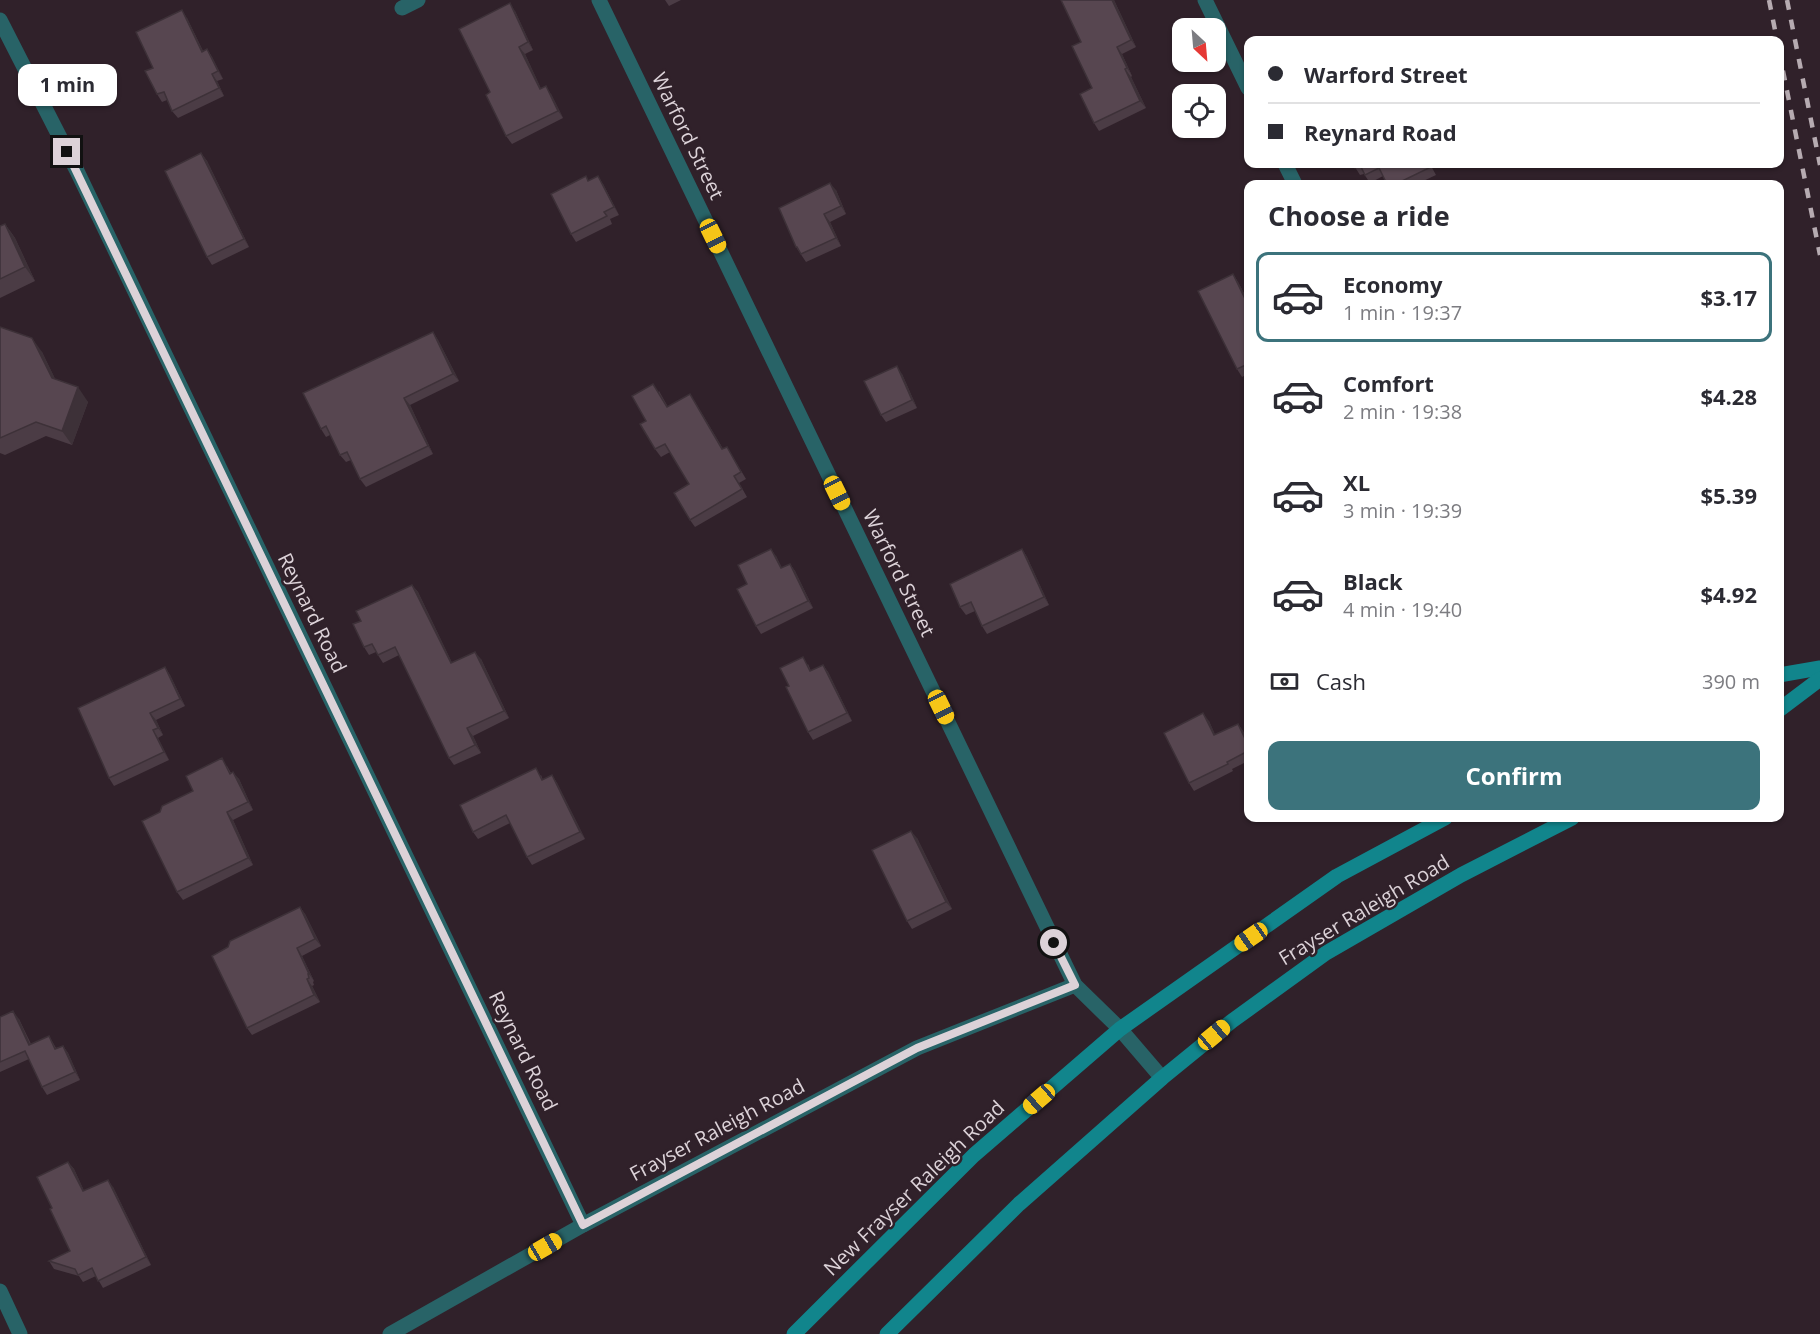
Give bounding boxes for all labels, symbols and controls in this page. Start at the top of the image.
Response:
north arrow [1172,18,1226,72]
map controls [1172,18,1226,138]
text: Warford Street [1304,59,1468,89]
callout: 1 min [17,65,116,107]
street label: Warford Street [646,68,731,204]
text: 1 min [40,71,95,98]
button: locate [1172,84,1226,138]
text: Reynard Road [1304,117,1457,147]
route end [53,138,80,165]
text: Choose a ride [1268,197,1450,234]
car [697,216,729,256]
text: Economy [1343,269,1442,299]
icon: car [1271,270,1325,324]
text: $3.17 [1700,282,1757,312]
text: 1 min · 19:37 [1343,299,1462,326]
text: Comfort [1343,368,1434,398]
icon: car [1271,369,1325,423]
text: $4.28 [1700,381,1757,411]
text: 2 min · 19:38 [1343,398,1462,425]
text: XL [1343,467,1370,497]
icon: car [1271,468,1325,522]
car [821,473,853,513]
text: $5.39 [1700,480,1757,510]
text: 3 min · 19:39 [1343,497,1462,524]
street label: Warford Street [857,505,942,641]
street label: Reynard Road [272,548,353,677]
text: Black [1343,566,1403,596]
icon: car [1271,567,1325,621]
text: $4.92 [1700,579,1757,609]
text: 4 min · 19:40 [1343,596,1462,623]
icon: cash [1268,665,1301,698]
text: Cash [1316,666,1366,696]
text: 390 m [1702,668,1760,695]
car [925,687,957,727]
button: Confirm [1268,741,1760,810]
street label: Frayser Raleigh Road [1273,848,1454,971]
car [1231,919,1271,955]
route start [1040,929,1067,956]
street label: Reynard Road [483,986,564,1115]
car [1194,1017,1234,1053]
street label: Frayser Raleigh Road [625,1072,809,1187]
car [1020,1080,1058,1118]
street label: New Frayser Raleigh Road [817,1094,1010,1281]
car [525,1230,565,1264]

